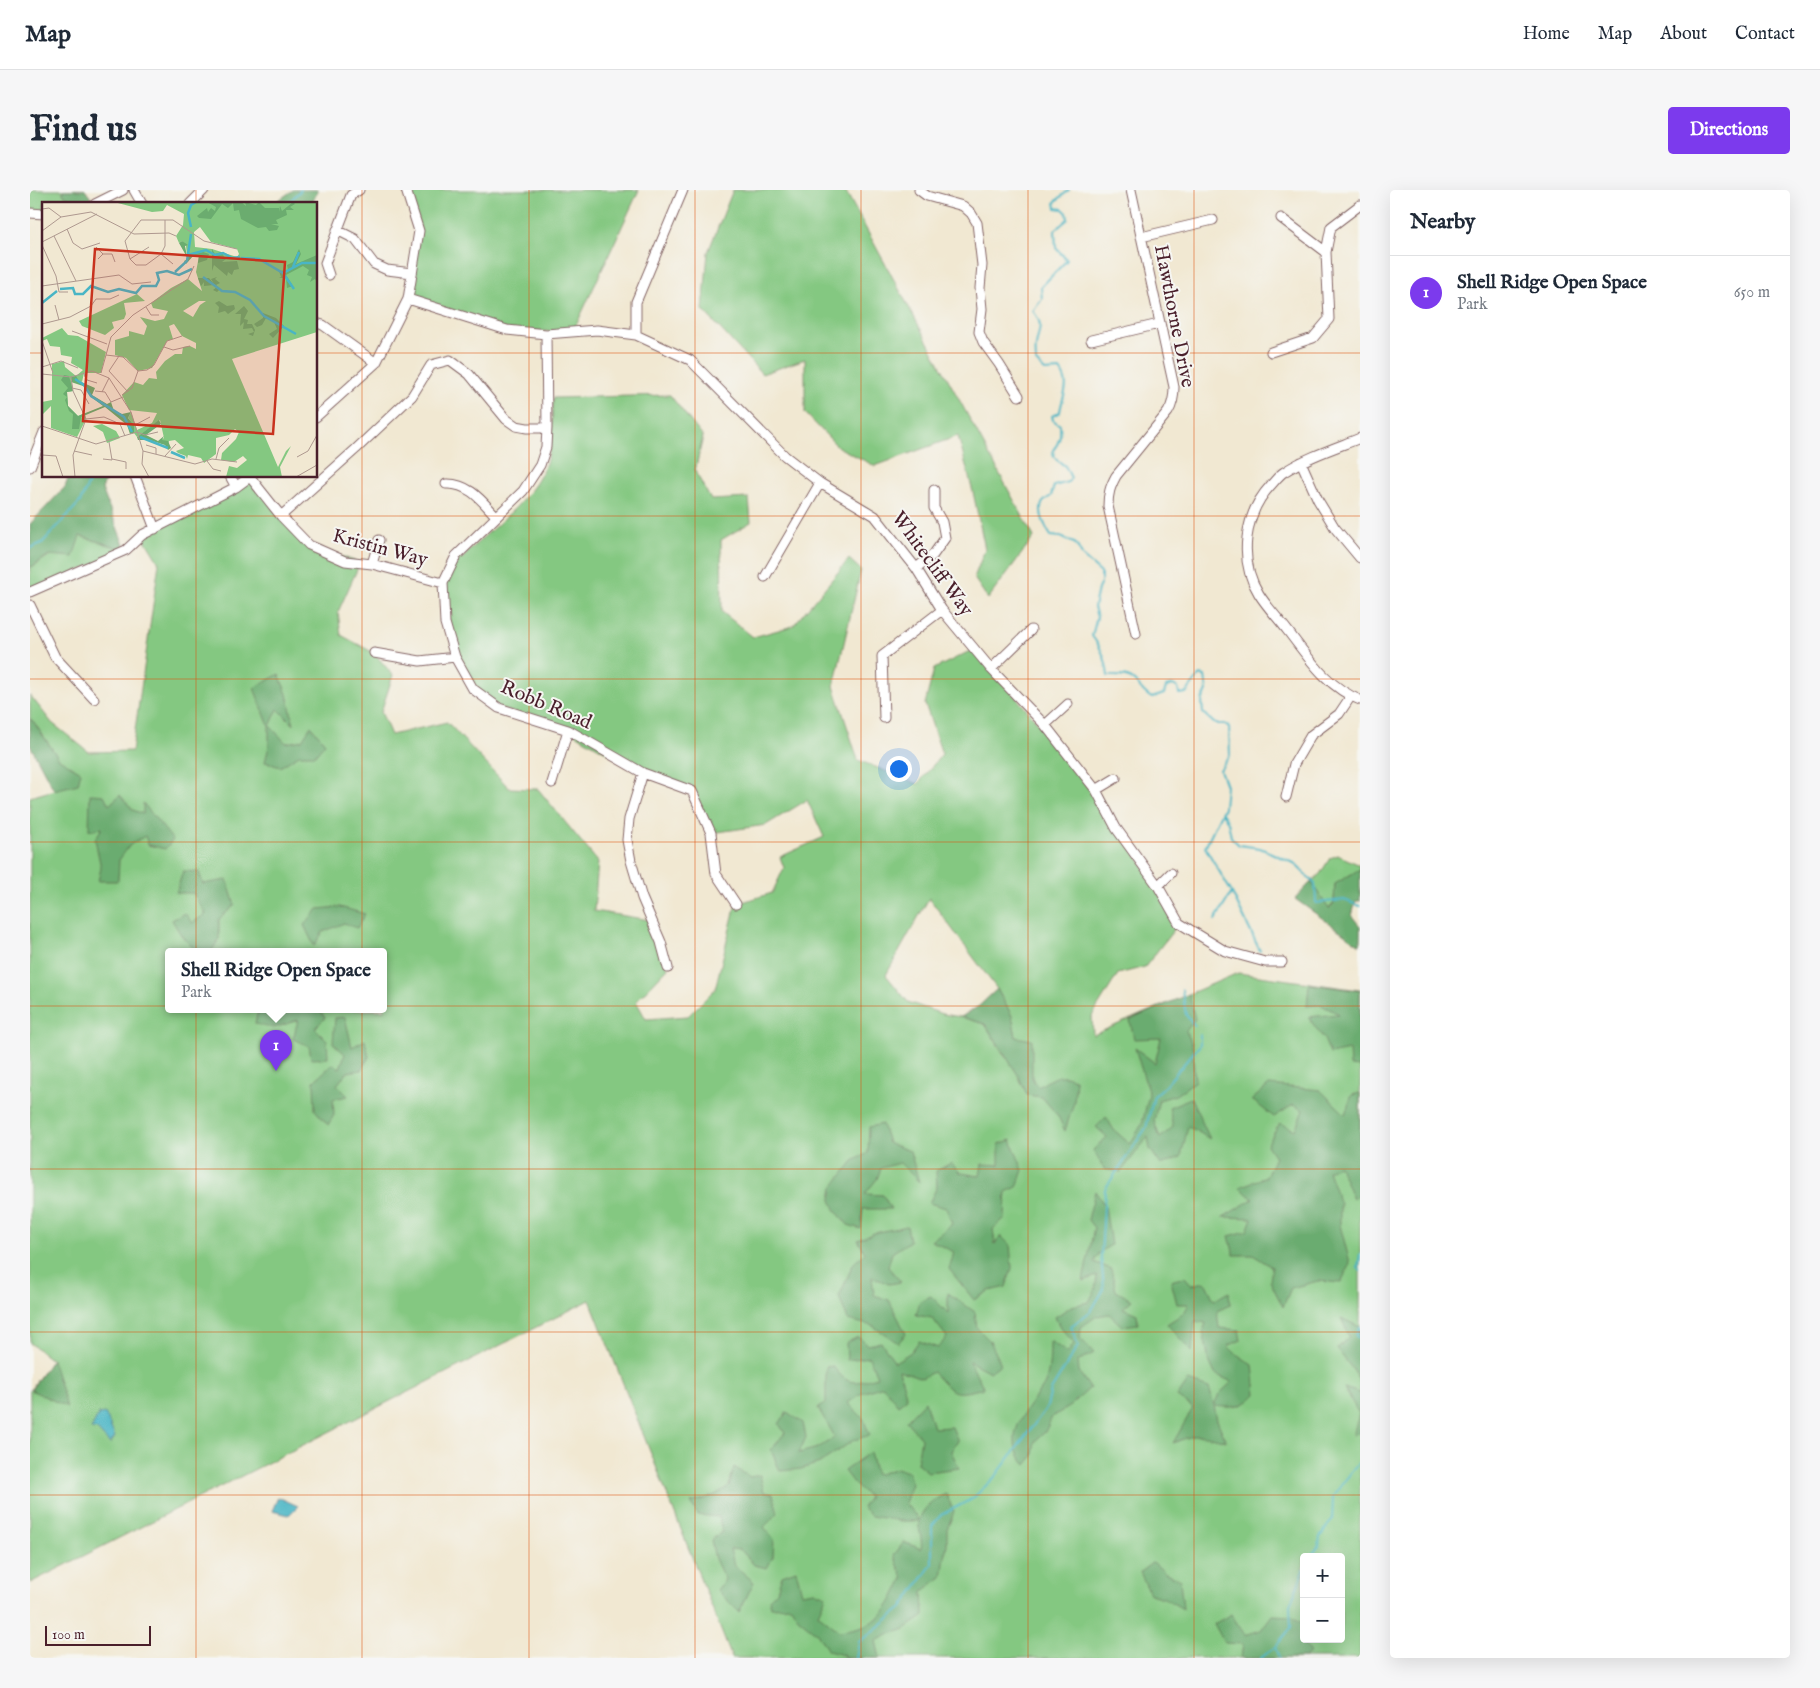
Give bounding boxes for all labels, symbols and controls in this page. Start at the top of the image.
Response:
text: Map [25,19,71,50]
text: Home [1523,23,1570,46]
text: Map [1598,23,1632,46]
text: About [1660,23,1707,46]
text: Contact [1735,23,1795,46]
button: Directions [1668,107,1790,154]
text: Find us [30,108,137,153]
inset map [42,202,318,478]
text: Nearby [1410,209,1475,236]
street label: Hawthorne Drive [1148,242,1200,390]
text: Shell Ridge Open Space [1457,271,1647,295]
text: 1 [1423,283,1429,303]
text: 650 m [1734,283,1770,303]
text: Park [1457,295,1487,315]
street label: Whitecliff Way [886,507,979,622]
street label: Kristin Way [330,523,430,573]
street label: Robb Road [497,675,596,736]
your location [886,756,912,782]
popup [165,948,387,1013]
text: Shell Ridge Open Space [181,959,371,983]
text: Park [181,983,211,1003]
pin: 1 [260,1030,292,1071]
map controls [1300,1553,1345,1643]
button: + [1300,1553,1345,1598]
button: − [1300,1598,1345,1643]
scale bar [45,1623,151,1646]
text: 100 m [52,1626,85,1644]

